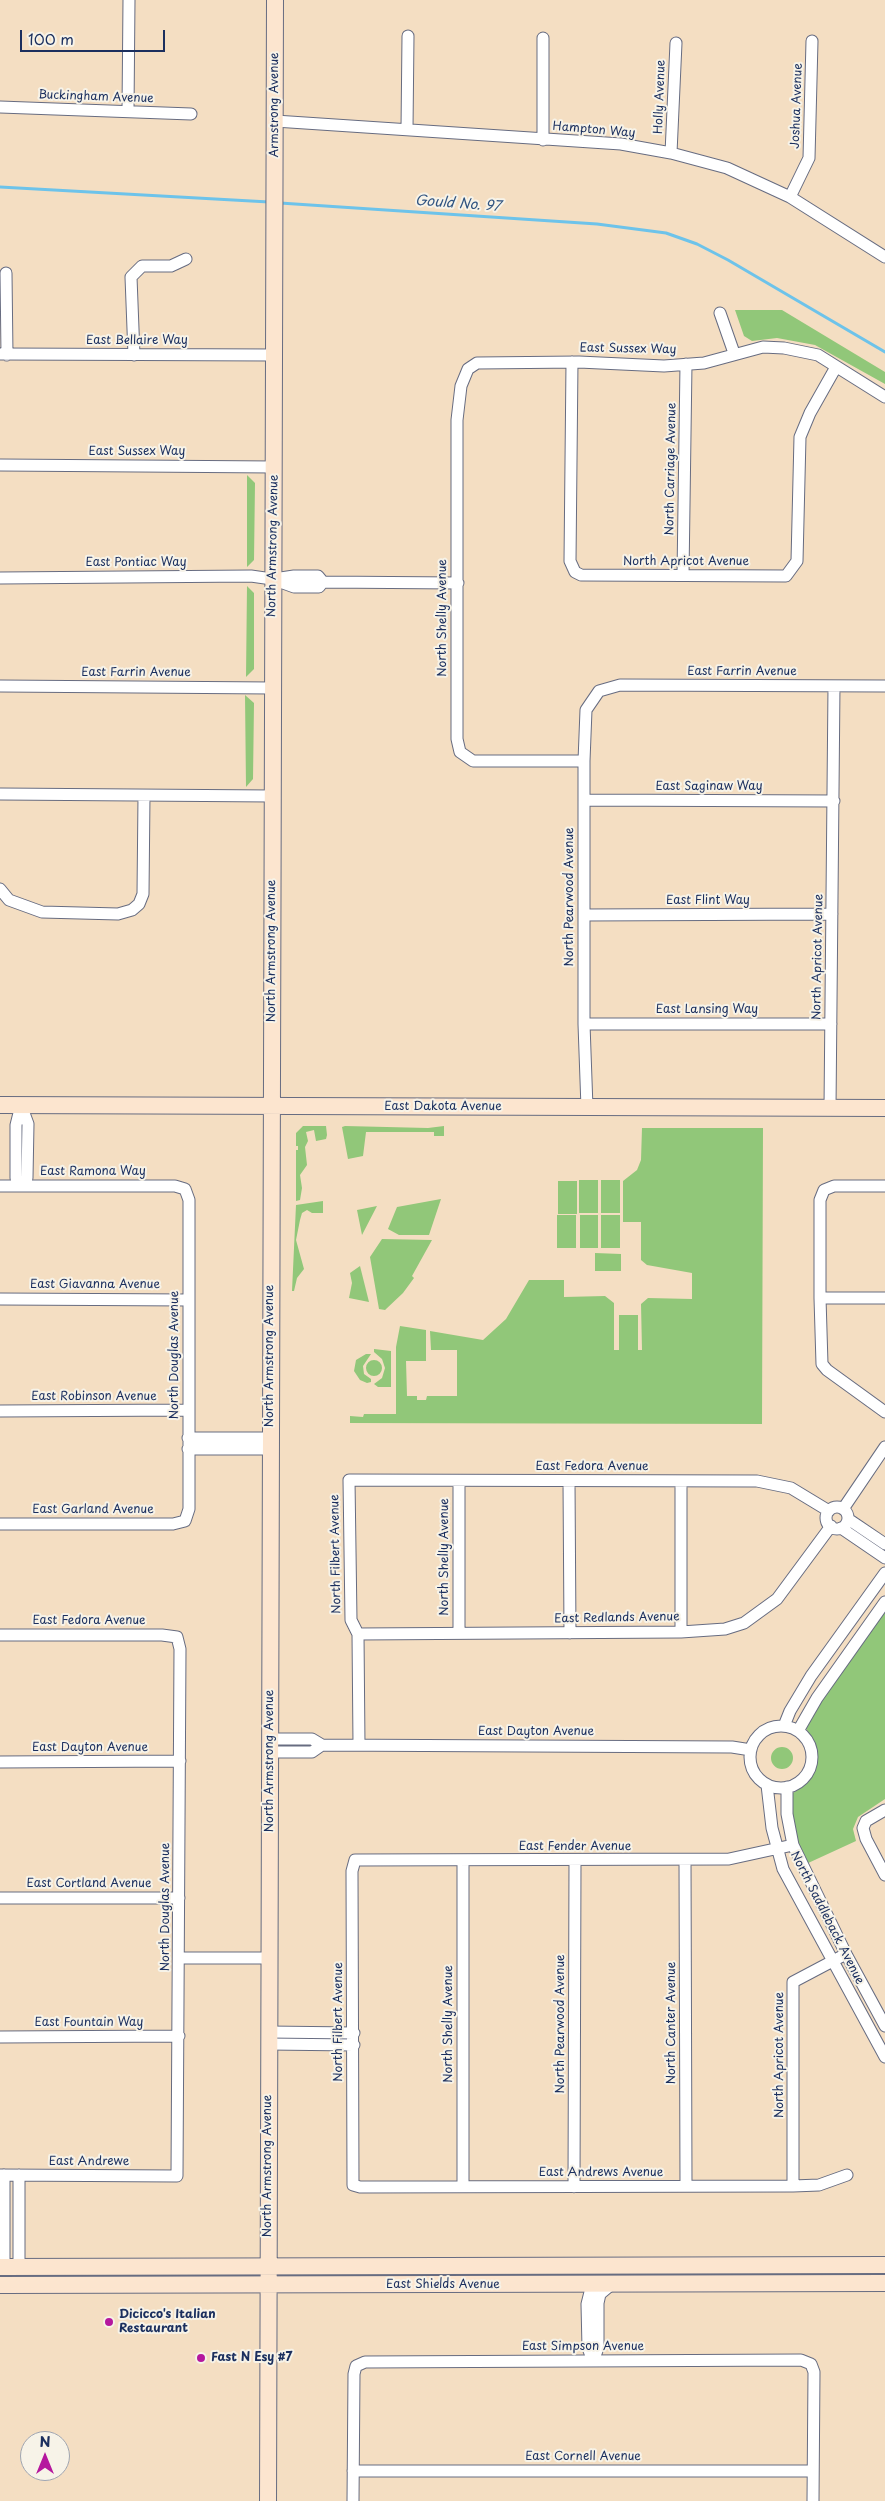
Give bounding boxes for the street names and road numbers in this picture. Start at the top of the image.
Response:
street label: Armstrong Avenue [268,52,282,158]
street label: Holly Avenue [652,59,668,135]
street label: Joshua Avenue [788,63,806,149]
street label: Buckingham Avenue [38,88,154,106]
street label: Hampton Way [552,119,636,141]
street label: East Bellaire Way [86,334,188,348]
street label: East Sussex Way [579,341,677,357]
street label: North Carriage Avenue [663,403,679,535]
street label: East Sussex Way [89,445,185,459]
street label: North Armstrong Avenue [265,475,281,617]
street label: North Apricot Avenue [623,555,749,569]
street label: East Pontiac Way [85,556,187,570]
street label: North Shelly Avenue [436,559,450,677]
street label: East Farrin Avenue [687,665,797,679]
street label: East Farrin Avenue [81,666,191,680]
street label: East Saginaw Way [655,780,763,794]
street label: North Pearwood Avenue [563,827,577,967]
street label: North Armstrong Avenue [265,880,279,1022]
street label: East Flint Way [666,894,750,908]
street label: North Apricot Avenue [810,894,826,1020]
street label: East Lansing Way [656,1003,758,1017]
street label: East Dakota Avenue [384,1100,502,1114]
street label: East Ramona Way [40,1165,146,1179]
street label: East Giavanna Avenue [30,1278,160,1292]
street label: North Armstrong Avenue [263,1285,277,1427]
street label: North Douglas Avenue [168,1291,182,1419]
street label: East Robinson Avenue [31,1390,157,1404]
street label: East Fedora Avenue [535,1460,649,1474]
street label: North Filbert Avenue [328,1494,344,1614]
street label: North Shelly Avenue [438,1498,452,1616]
street label: East Garland Avenue [32,1503,154,1517]
street label: East Redlands Avenue [554,1610,680,1626]
street label: East Fedora Avenue [32,1614,146,1628]
street label: North Armstrong Avenue [263,1690,277,1832]
street label: East Dayton Avenue [478,1725,594,1739]
street label: East Dayton Avenue [32,1741,148,1755]
street label: East Fender Avenue [519,1840,631,1854]
street label: North Douglas Avenue [159,1843,173,1971]
street label: North Saddleback Avenue [787,1849,867,1987]
street label: East Cortland Avenue [27,1877,151,1891]
street label: North Pearwood Avenue [554,1954,568,2094]
street label: North Filbert Avenue [332,1962,346,2082]
street label: North Canter Avenue [665,1962,679,2084]
street label: North Shelly Avenue [442,1965,456,2083]
street label: North Apricot Avenue [773,1992,787,2118]
street label: East Fountain Way [35,2016,143,2030]
street label: North Armstrong Avenue [261,2095,275,2237]
street label: East Andrewe [49,2155,129,2169]
street label: East Andrews Avenue [539,2166,663,2180]
street label: East Shields Avenue [386,2278,500,2292]
street label: East Simpson Avenue [522,2340,644,2354]
street label: East Cornell Avenue [525,2450,641,2464]

